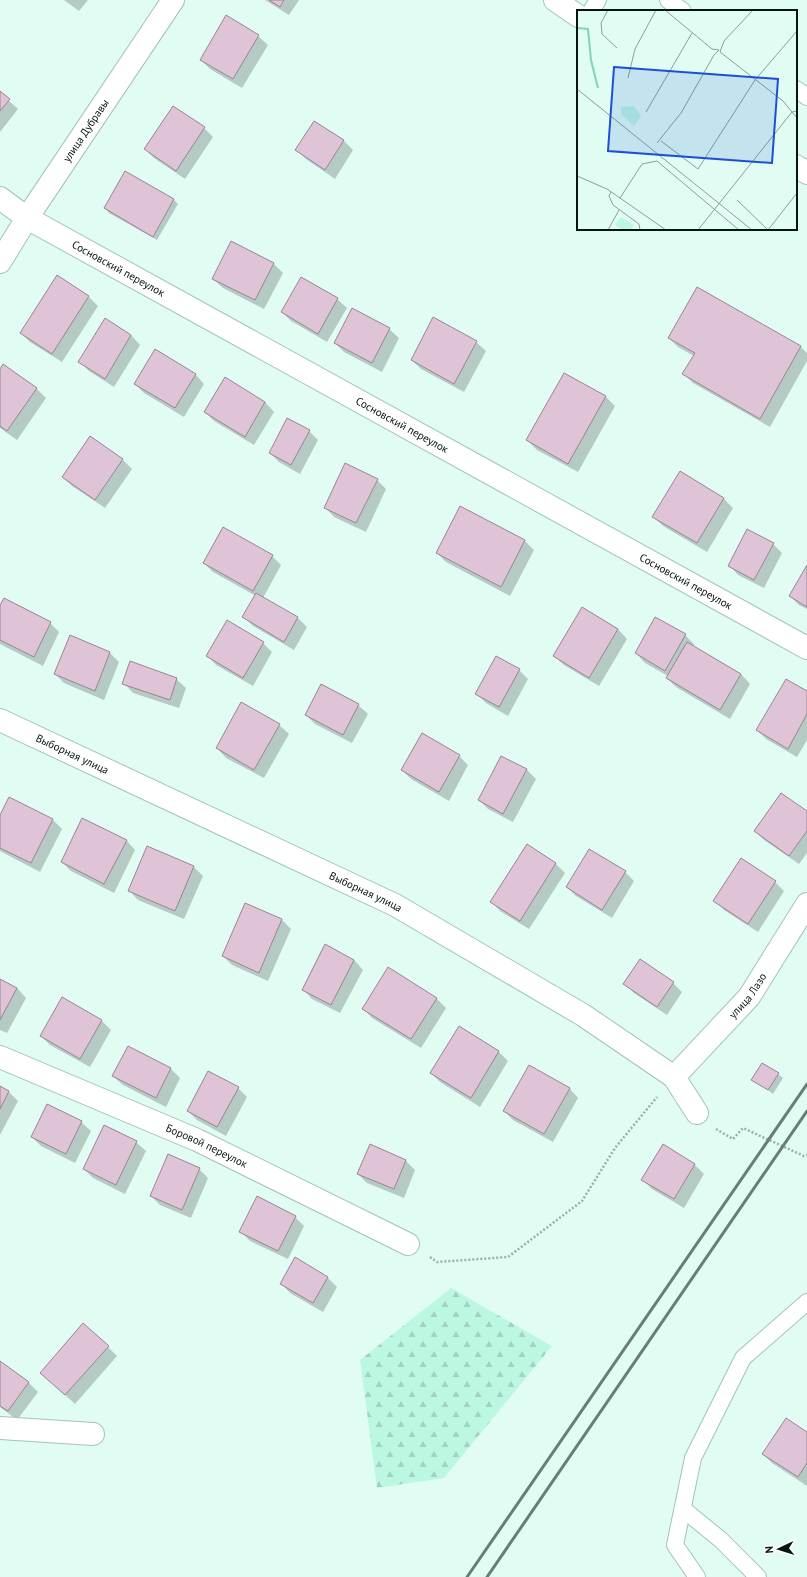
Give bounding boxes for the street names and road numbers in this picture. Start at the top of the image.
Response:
street label: улица Дубравы [60,96,112,165]
street label: Сосновский переулок [70,237,168,300]
street label: Сосновский переулок [353,394,452,456]
street label: Сосновский переулок [637,550,735,613]
street label: Выборная улица [34,731,111,777]
street label: Выборная улица [327,868,405,915]
street label: улица Лазо [726,970,769,1021]
street label: Боровой переулок [164,1121,251,1171]

